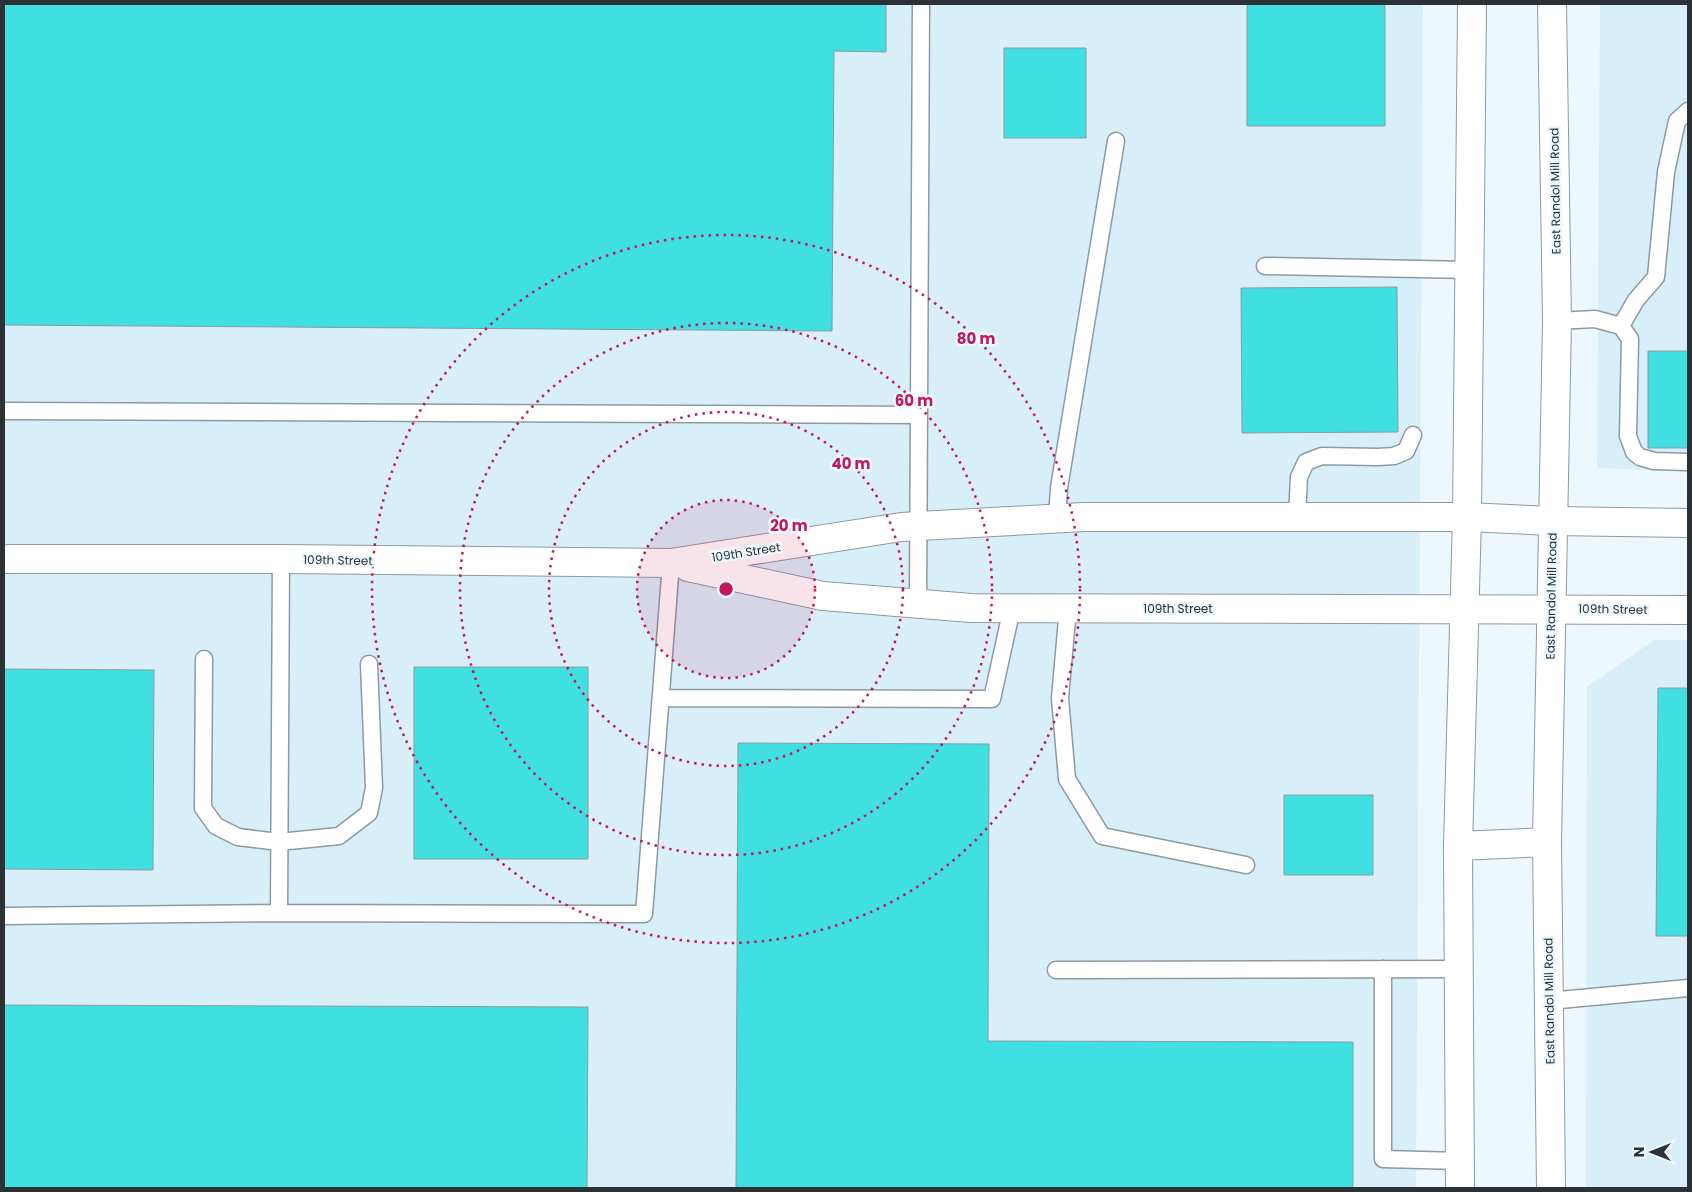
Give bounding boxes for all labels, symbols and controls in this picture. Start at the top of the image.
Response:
street label: East Randol Mill Road [1545,127,1565,255]
text: 80 m [957,328,995,349]
text: 60 m [895,390,933,411]
text: 40 m [831,453,871,474]
text: 20 m [770,515,808,536]
street label: East Randol Mill Road [1541,532,1561,660]
street label: 109th Street [710,538,782,566]
street label: 109th Street [303,551,373,569]
centre of rings [717,580,735,598]
street label: 109th Street [1143,600,1213,617]
street label: 109th Street [1578,600,1648,618]
street label: East Randol Mill Road [1539,937,1559,1065]
north arrow [1627,1127,1677,1177]
text: N [1629,1147,1649,1157]

